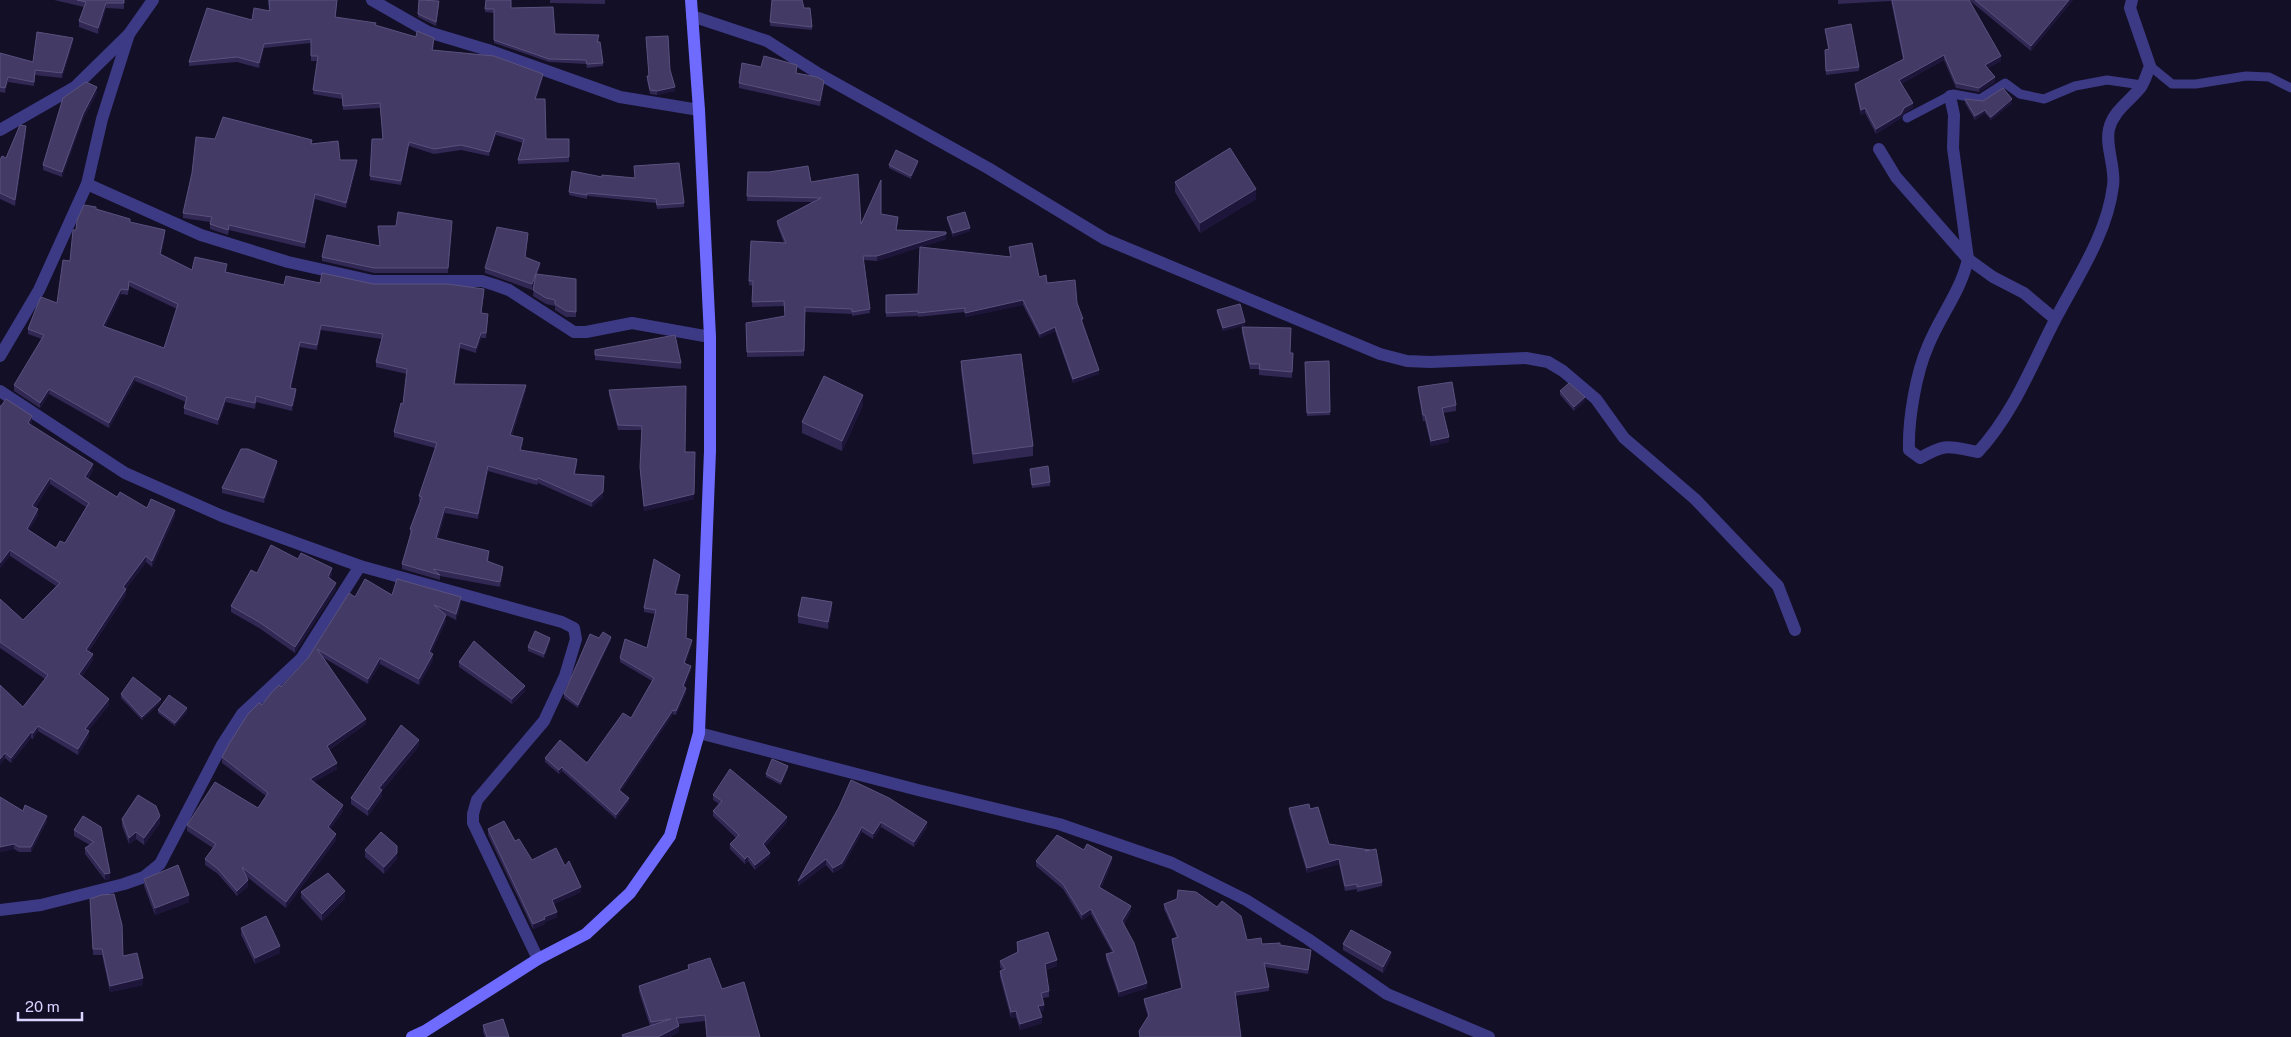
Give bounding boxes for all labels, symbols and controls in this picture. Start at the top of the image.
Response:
scale bar [18,990,81,1022]
text: 20 m [25,998,60,1015]

